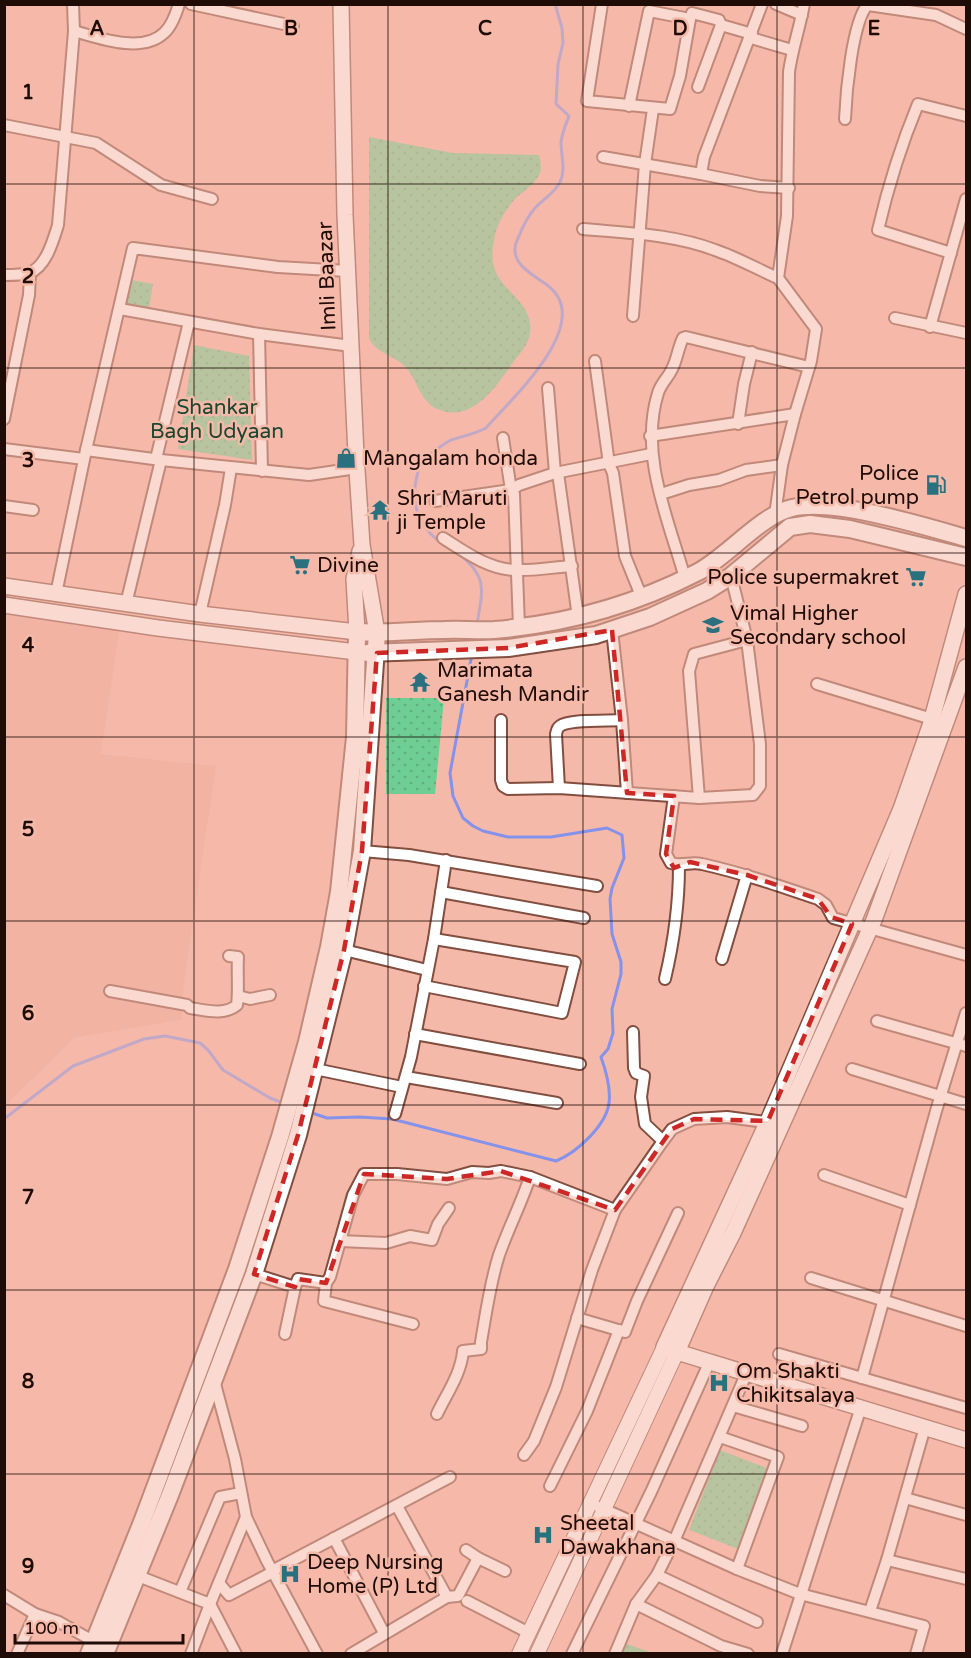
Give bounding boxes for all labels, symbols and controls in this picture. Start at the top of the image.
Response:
text: A [90,17,105,41]
text: B [284,17,298,41]
text: C [478,17,492,41]
text: D [672,17,688,41]
text: E [868,17,881,41]
text: 1 [22,81,34,105]
street label: Imli Baazar [313,221,341,331]
text: 2 [22,265,34,289]
park label: Shankar Bagh Udyaan [150,395,284,444]
shop icon: Mangalam honda [334,446,358,470]
place label: Mangalam honda [363,446,538,471]
text: 3 [22,449,34,473]
place label: Police Petrol pump [796,461,919,510]
fuel station icon: Police Petrol pump [924,473,948,497]
place label: Shri Maruti ji Temple [396,486,507,535]
temple icon: Shri Maruti ji Temple [368,498,392,522]
supermarket icon: Divine [288,553,312,577]
place label: Divine [317,553,379,578]
place label: Police supermakret [707,565,899,590]
supermarket icon: Police supermakret [904,565,928,589]
place label: Vimal Higher Secondary school [730,601,906,650]
school or university icon: Vimal Higher Secondary school [701,613,725,637]
text: 4 [22,634,35,658]
place label: Marimata Ganesh Mandir [437,658,589,707]
temple icon: Marimata Ganesh Mandir [408,670,432,694]
text: 5 [22,818,34,842]
text: 6 [22,1002,34,1026]
text: 7 [22,1186,34,1210]
place label: Om Shakti Chikitsalaya [736,1359,855,1408]
text: 8 [22,1370,34,1394]
hospital icon: Om Shakti Chikitsalaya [707,1371,731,1395]
place label: Sheetal Dawakhana [560,1511,676,1560]
hospital icon: Sheetal Dawakhana [531,1523,555,1547]
place label: Deep Nursing Home (P) Ltd [307,1550,444,1599]
text: 9 [22,1555,34,1579]
hospital icon: Deep Nursing Home (P) Ltd [278,1562,302,1586]
scale bar [15,1607,183,1645]
text: 100 m [24,1617,79,1639]

